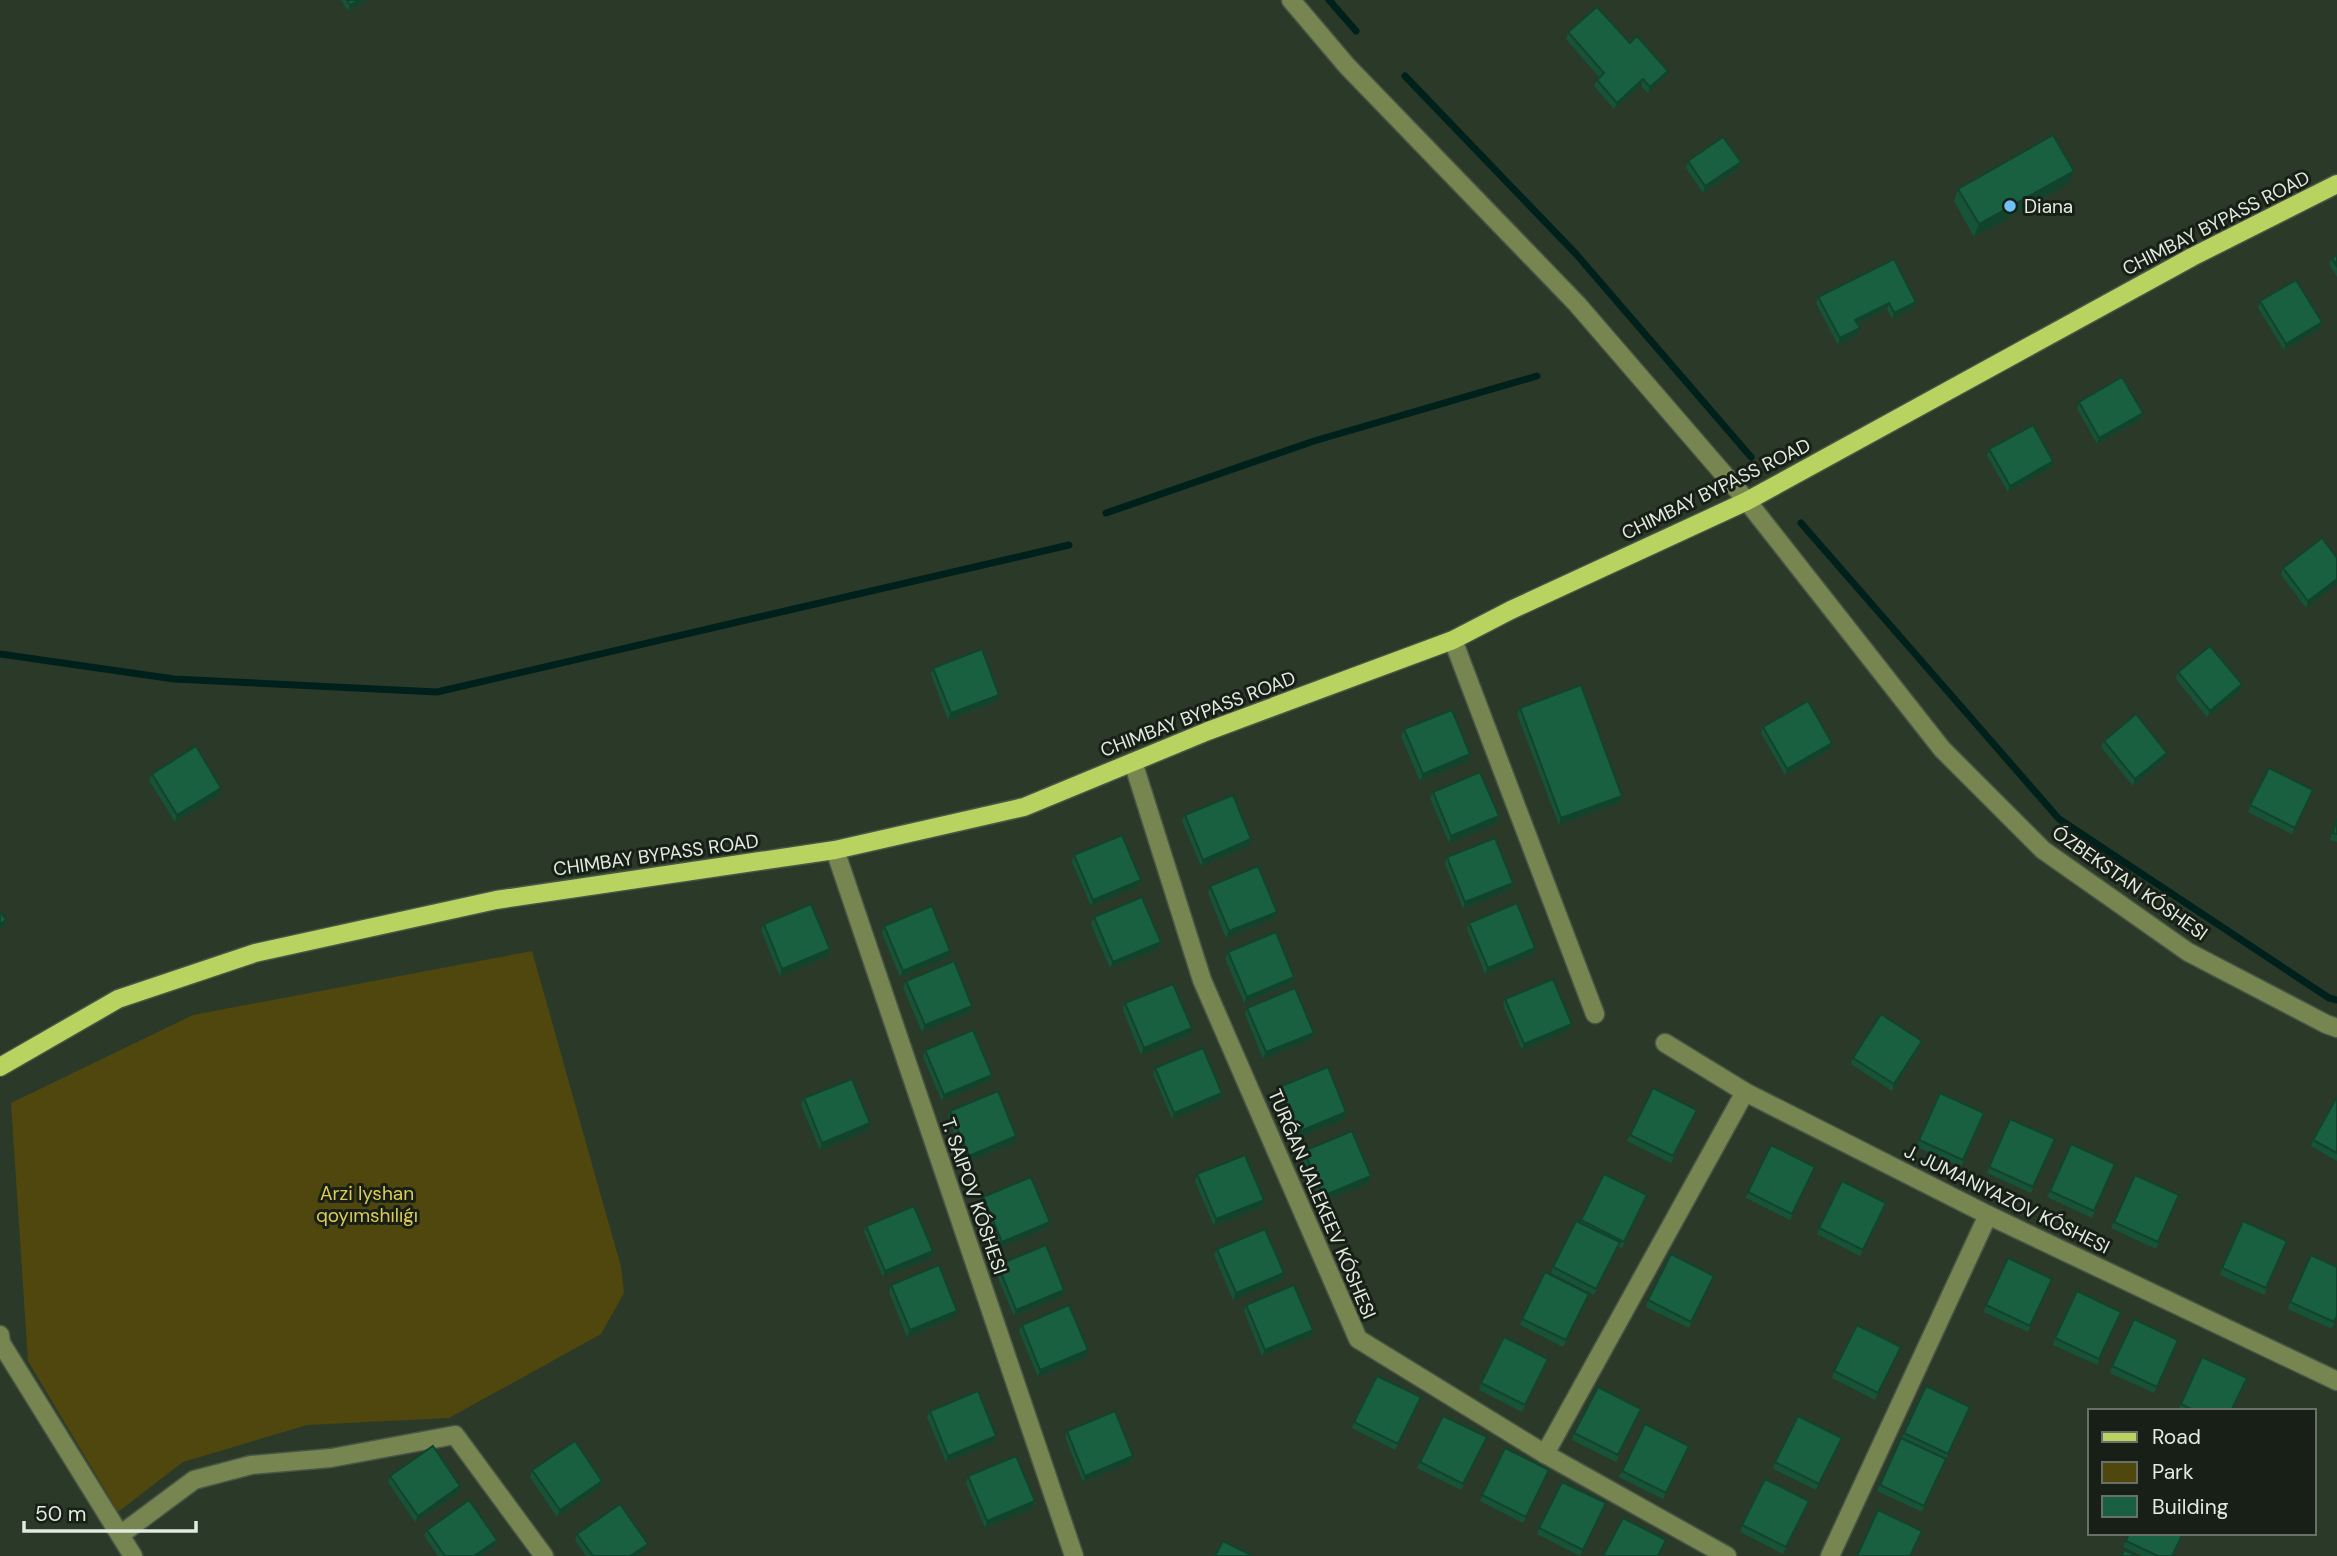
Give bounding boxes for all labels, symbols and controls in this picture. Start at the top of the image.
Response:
street label: CHIMBAY BYPASS ROAD [2118,165,2314,281]
place label: Diana [2024,194,2073,219]
marker: Diana [2002,198,2018,214]
street label: CHIMBAY BYPASS ROAD [1617,432,1815,546]
street label: CHIMBAY BYPASS ROAD [1097,665,1299,763]
street label: ÓZBEKSTAN KÓSHESI [2047,820,2213,946]
street label: CHIMBAY BYPASS ROAD [552,828,760,882]
street label: TURǴAN JALEKEEV KÓSHESI [1262,1085,1382,1323]
street label: T. SAIPOV KÓSHESI [935,1114,1013,1278]
street label: J. JUMANIYAZOV KÓSHESI [1900,1138,2114,1260]
park label: Arzi Iyshan qoyımshılıǵı [316,1181,418,1228]
legend [2088,1409,2316,1535]
text: Road [2152,1423,2201,1451]
text: Park [2152,1458,2194,1486]
scale bar [24,1490,196,1534]
text: Building [2152,1493,2229,1521]
text: 50 m [35,1500,86,1528]

